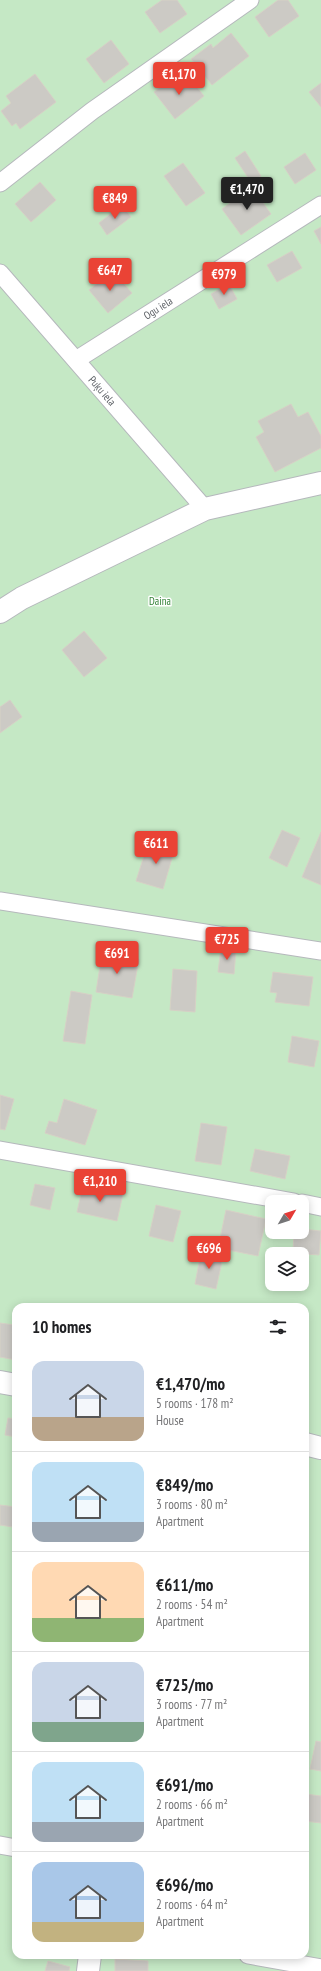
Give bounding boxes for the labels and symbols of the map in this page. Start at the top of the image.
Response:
pin: €1,170 [146,62,212,96]
pin: €1,470 [214,177,280,211]
pin: €849 [91,186,139,220]
pin: €647 [86,258,134,292]
pin: €979 [200,262,248,296]
street label: Ogu iela [141,294,175,323]
street label: Puķu iela [86,373,119,408]
park label: Daina [149,594,171,608]
pin: €611 [132,831,180,865]
pin: €725 [203,927,251,961]
pin: €691 [93,941,141,975]
pin: €1,210 [67,1169,133,1203]
north arrow [265,1195,309,1239]
pin: €696 [185,1236,233,1270]

